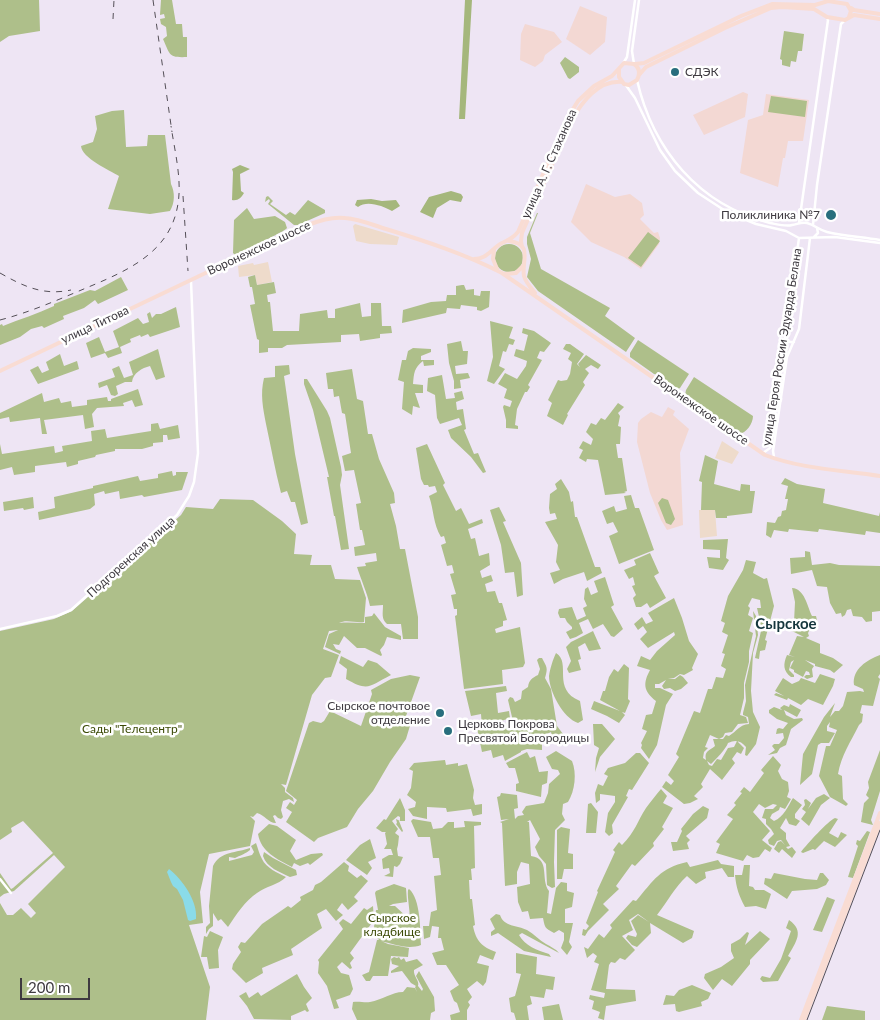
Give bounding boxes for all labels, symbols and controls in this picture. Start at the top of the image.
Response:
place label: СДЭК [685,65,719,79]
marker: СДЭК [669,66,681,78]
street label: улица А. Г. Стаханова [518,107,580,221]
place label: Поликлиника №7 [721,208,820,222]
marker: Поликлиника №7 [824,208,838,222]
street label: Воронежское шоссе [205,218,313,278]
street label: улица Героя России Эдуарда Белана [759,247,805,447]
street label: улица Титова [59,303,131,347]
street label: Воронежское шоссе [651,372,751,448]
street label: Подгоренская улица [84,514,178,600]
district label: Сырское [755,615,817,633]
place label: Сырское почтовое отделение [327,699,430,727]
marker: Сырское почтовое отделение [434,707,446,719]
place label: Церковь Покрова Пресвятой Богородицы [458,717,589,745]
park label: Сады "Телецентр" [82,722,182,736]
marker: Церковь Покрова Пресвятой Богородицы [442,725,454,737]
park label: Сырское кладбище [364,911,420,939]
scale bar [22,968,92,1000]
text: 200 m [28,978,70,996]

